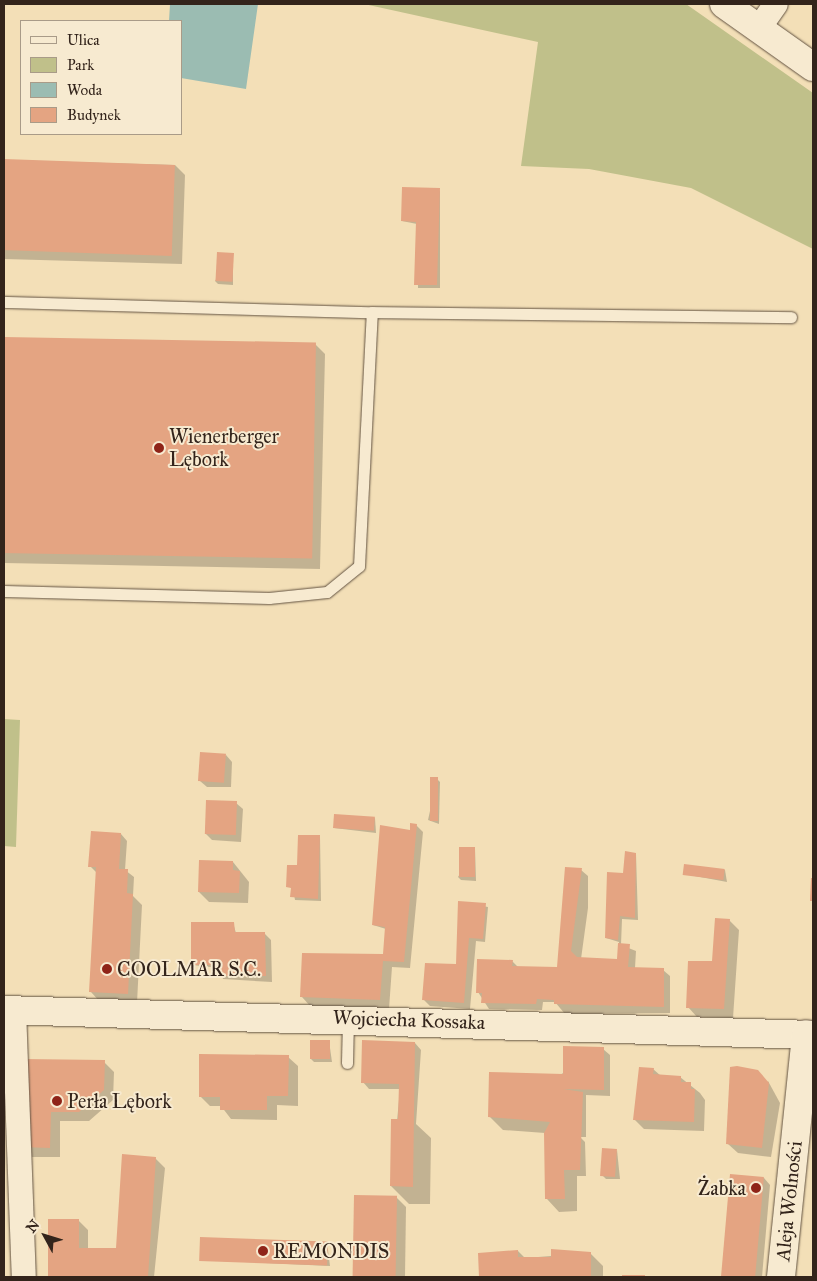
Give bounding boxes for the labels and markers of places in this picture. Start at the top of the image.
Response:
place label: Wienerberger Lębork [169,424,279,471]
marker: Wienerberger Lębork [153,442,165,454]
place label: COOLMAR S.C. [117,957,261,981]
marker: COOLMAR S.C. [101,963,113,975]
place label: Perła Lębork [67,1089,171,1113]
marker: Perła Lębork [51,1095,63,1107]
place label: Żabka [698,1176,746,1200]
marker: Żabka [750,1182,762,1194]
place label: REMONDIS [273,1239,389,1263]
marker: REMONDIS [257,1245,269,1257]

